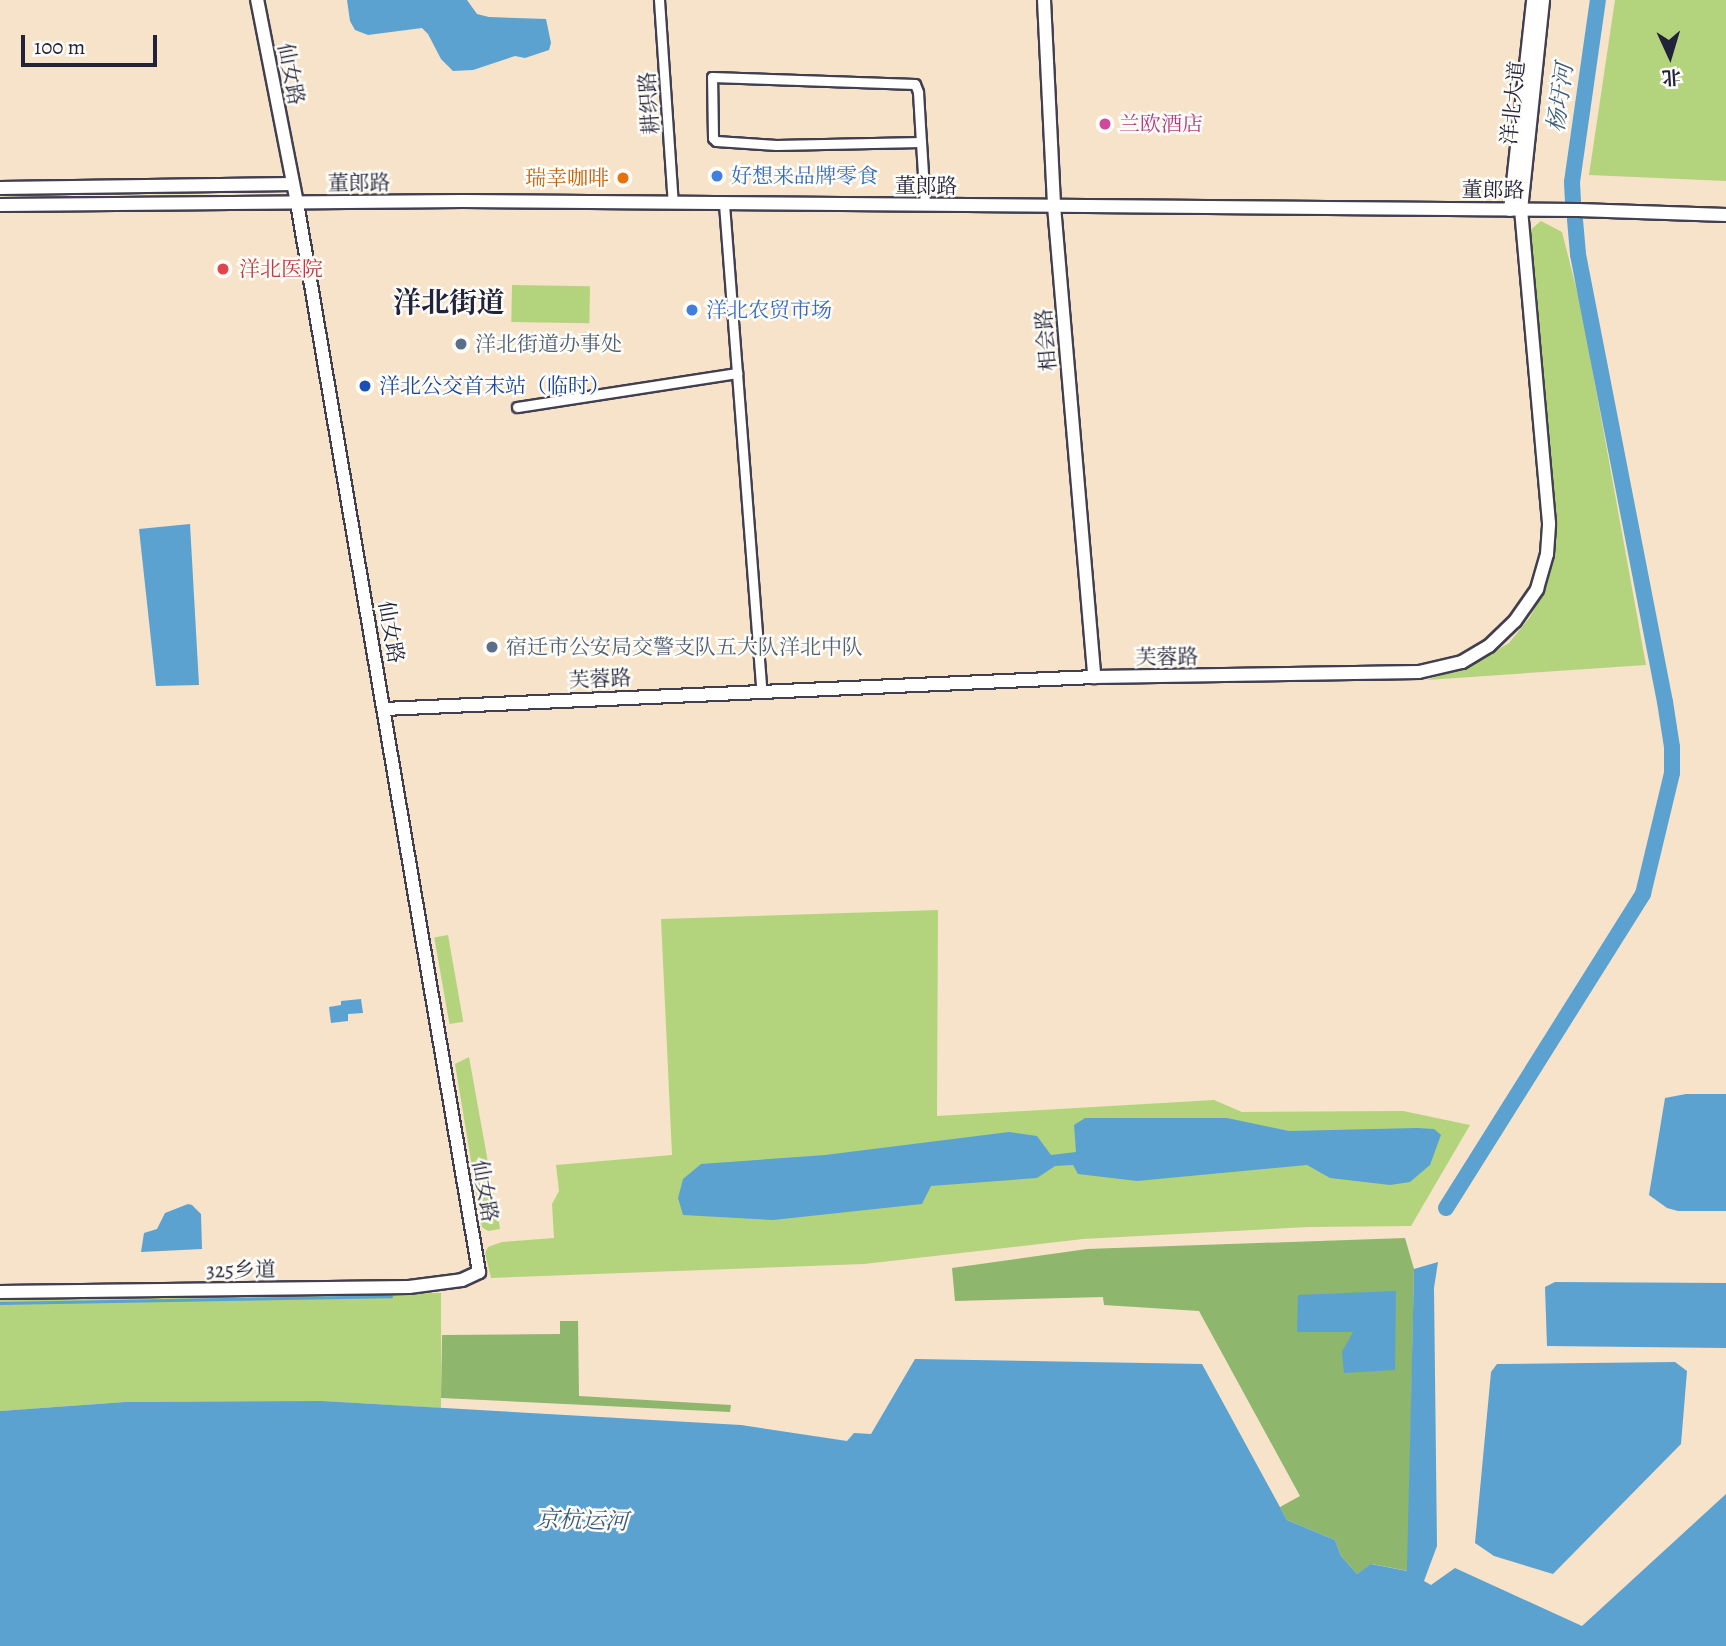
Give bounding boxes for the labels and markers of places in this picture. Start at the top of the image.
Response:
place label: 兰欧酒店 [1119,111,1203,137]
marker: 兰欧酒店 [1097,116,1113,132]
place label: 好想来品牌零食 [731,163,878,189]
place label: 瑞幸咖啡 [525,165,609,191]
marker: 好想来品牌零食 [709,168,725,184]
marker: 瑞幸咖啡 [615,170,631,186]
place label: 洋北医院 [239,256,323,282]
marker: 洋北医院 [213,259,233,279]
place label: 洋北农贸市场 [706,297,832,323]
marker: 洋北农贸市场 [684,302,700,318]
place label: 洋北街道办事处 [475,331,622,357]
marker: 洋北街道办事处 [453,336,469,352]
place label: 洋北公交首末站（临时） [379,373,610,399]
marker: 洋北公交首末站（临时） [357,378,373,394]
place label: 宿迁市公安局交警支队五大队洋北中队 [506,634,863,660]
marker: 宿迁市公安局交警支队五大队洋北中队 [484,639,500,655]

